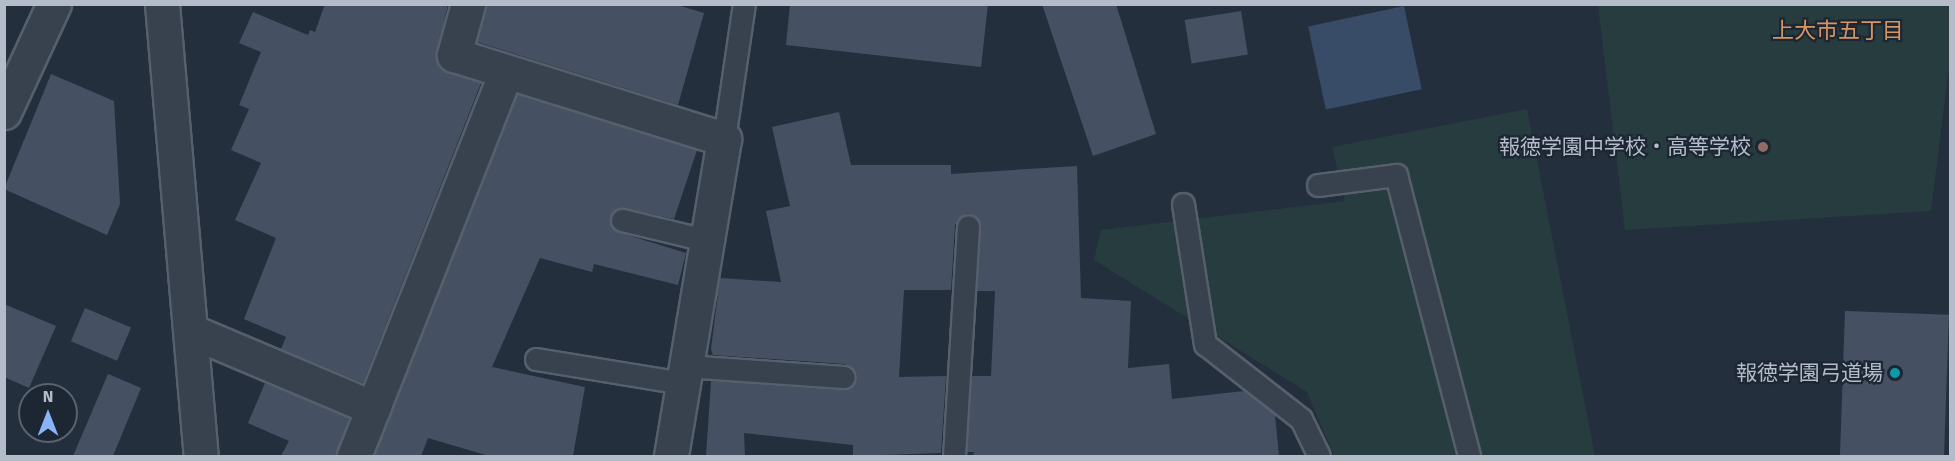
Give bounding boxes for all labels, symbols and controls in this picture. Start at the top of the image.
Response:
district label: 上大市五丁目 [1772,18,1904,44]
place label: 報徳学園中学校・高等学校 [1499,134,1751,160]
marker: 報徳学園中学校・高等学校 [1756,140,1770,154]
place label: 報徳学園弓道場 [1736,360,1883,386]
marker: 報徳学園弓道場 [1888,366,1902,380]
north arrow [18,383,78,443]
text: N [43,387,53,406]

